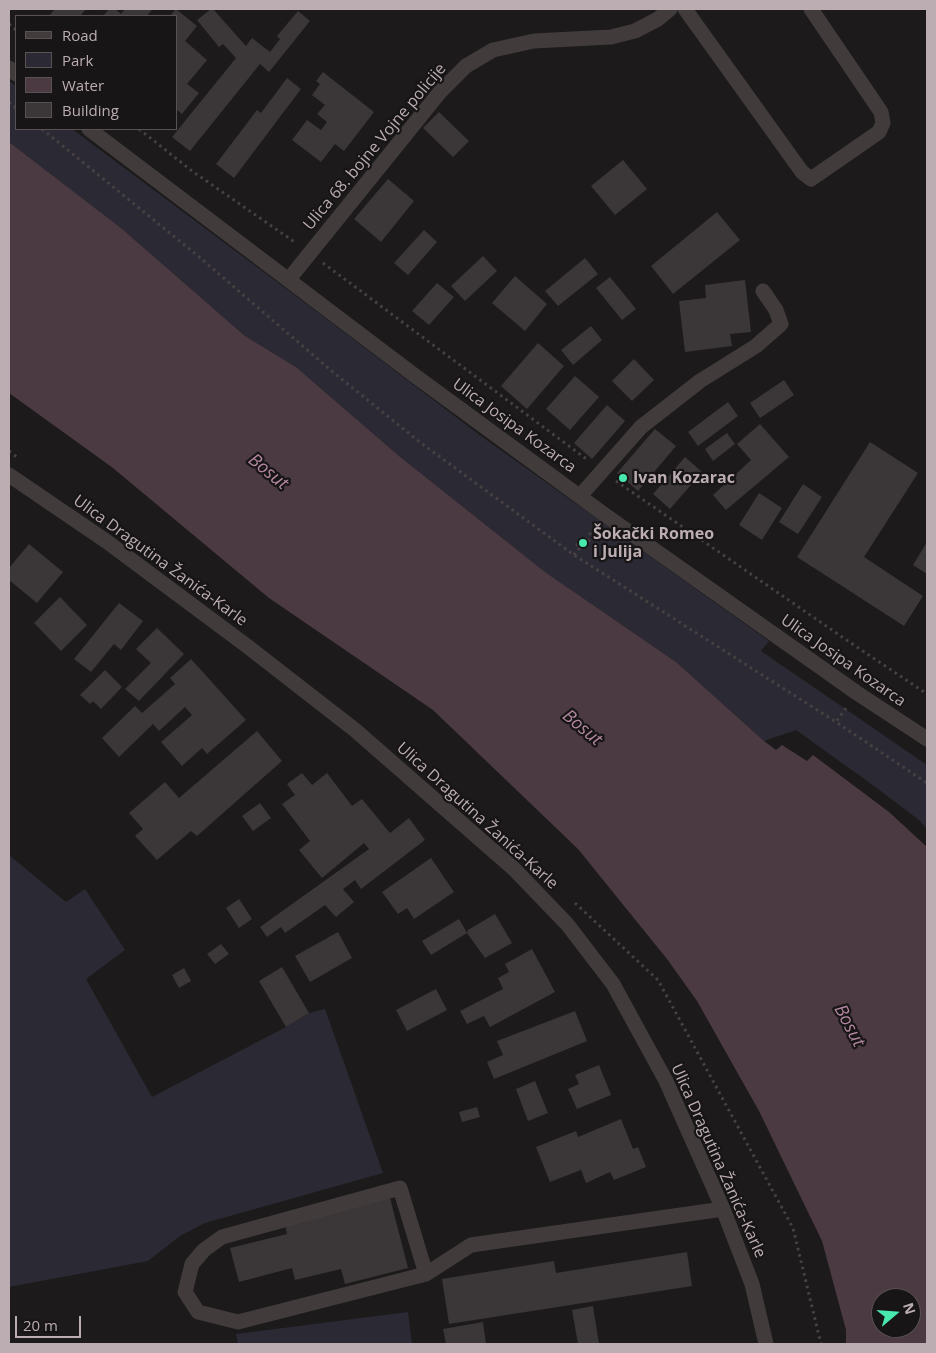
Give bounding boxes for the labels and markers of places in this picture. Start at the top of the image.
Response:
place label: Ivan Kozarac [633,468,735,488]
marker: Ivan Kozarac [617,472,629,484]
place label: Šokački Romeo i Julija [593,524,714,562]
marker: Šokački Romeo i Julija [577,537,589,549]

